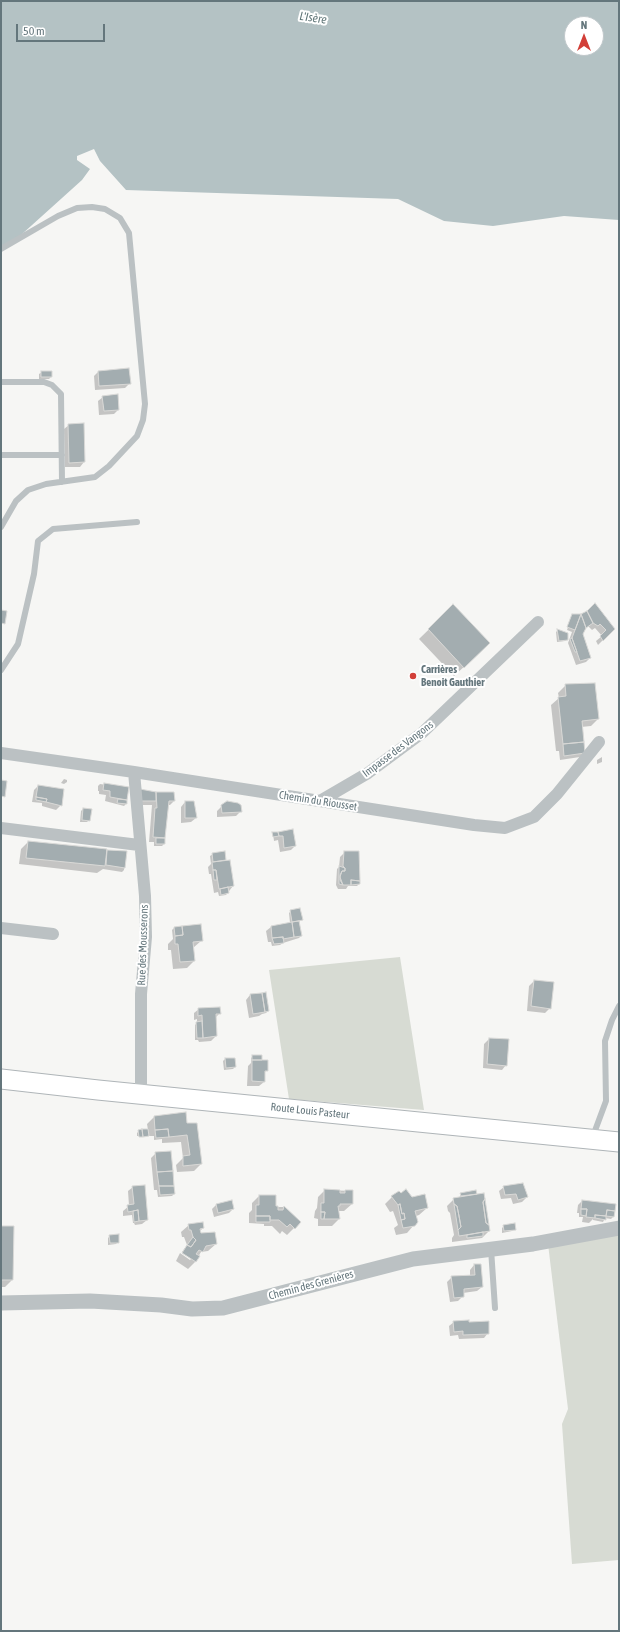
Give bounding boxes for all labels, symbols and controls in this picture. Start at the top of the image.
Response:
water label: L'Isère [298,9,328,27]
scale bar [18,16,107,42]
north arrow [564,16,604,56]
text: N [581,19,587,31]
text: 50 m [23,24,45,38]
place label: Carrières Benoit Gauthier [421,663,484,689]
marker: Carrières Benoit Gauthier [408,671,418,681]
street label: Impasse des Vangons [360,718,436,780]
street label: Chemin du Riousset [278,788,358,814]
street label: Rue des Mousserons [135,904,151,986]
street label: Route Louis Pasteur [270,1100,350,1122]
street label: Chemin des Grenières [267,1267,355,1303]

